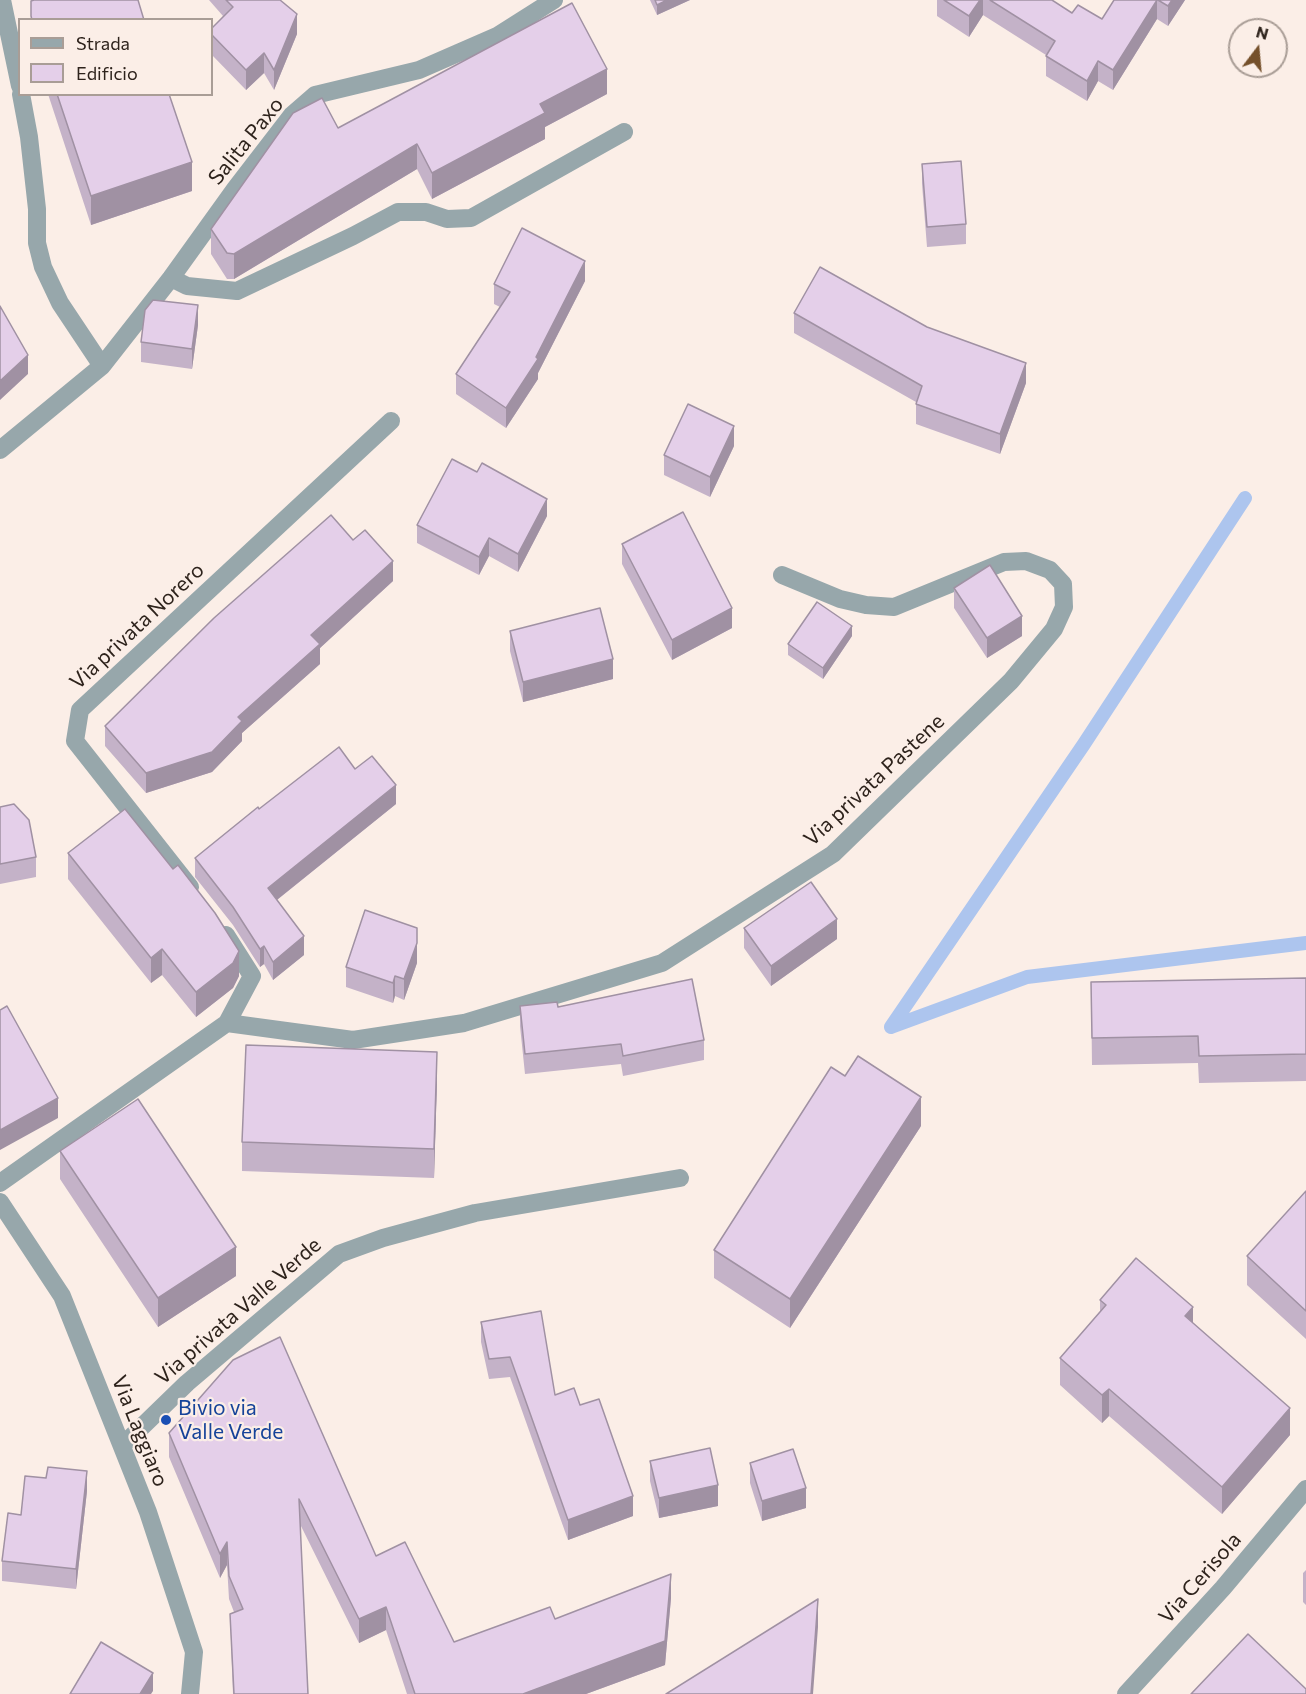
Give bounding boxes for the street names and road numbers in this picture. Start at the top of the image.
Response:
street label: Salita Paxo [203,92,289,190]
street label: Via privata Norero [65,557,209,695]
street label: Via privata Pastene [799,709,949,851]
street label: Via privata Valle Verde [150,1232,326,1390]
street label: Via Laggiaro [106,1372,174,1490]
street label: Via Cerisola [1154,1527,1246,1629]

